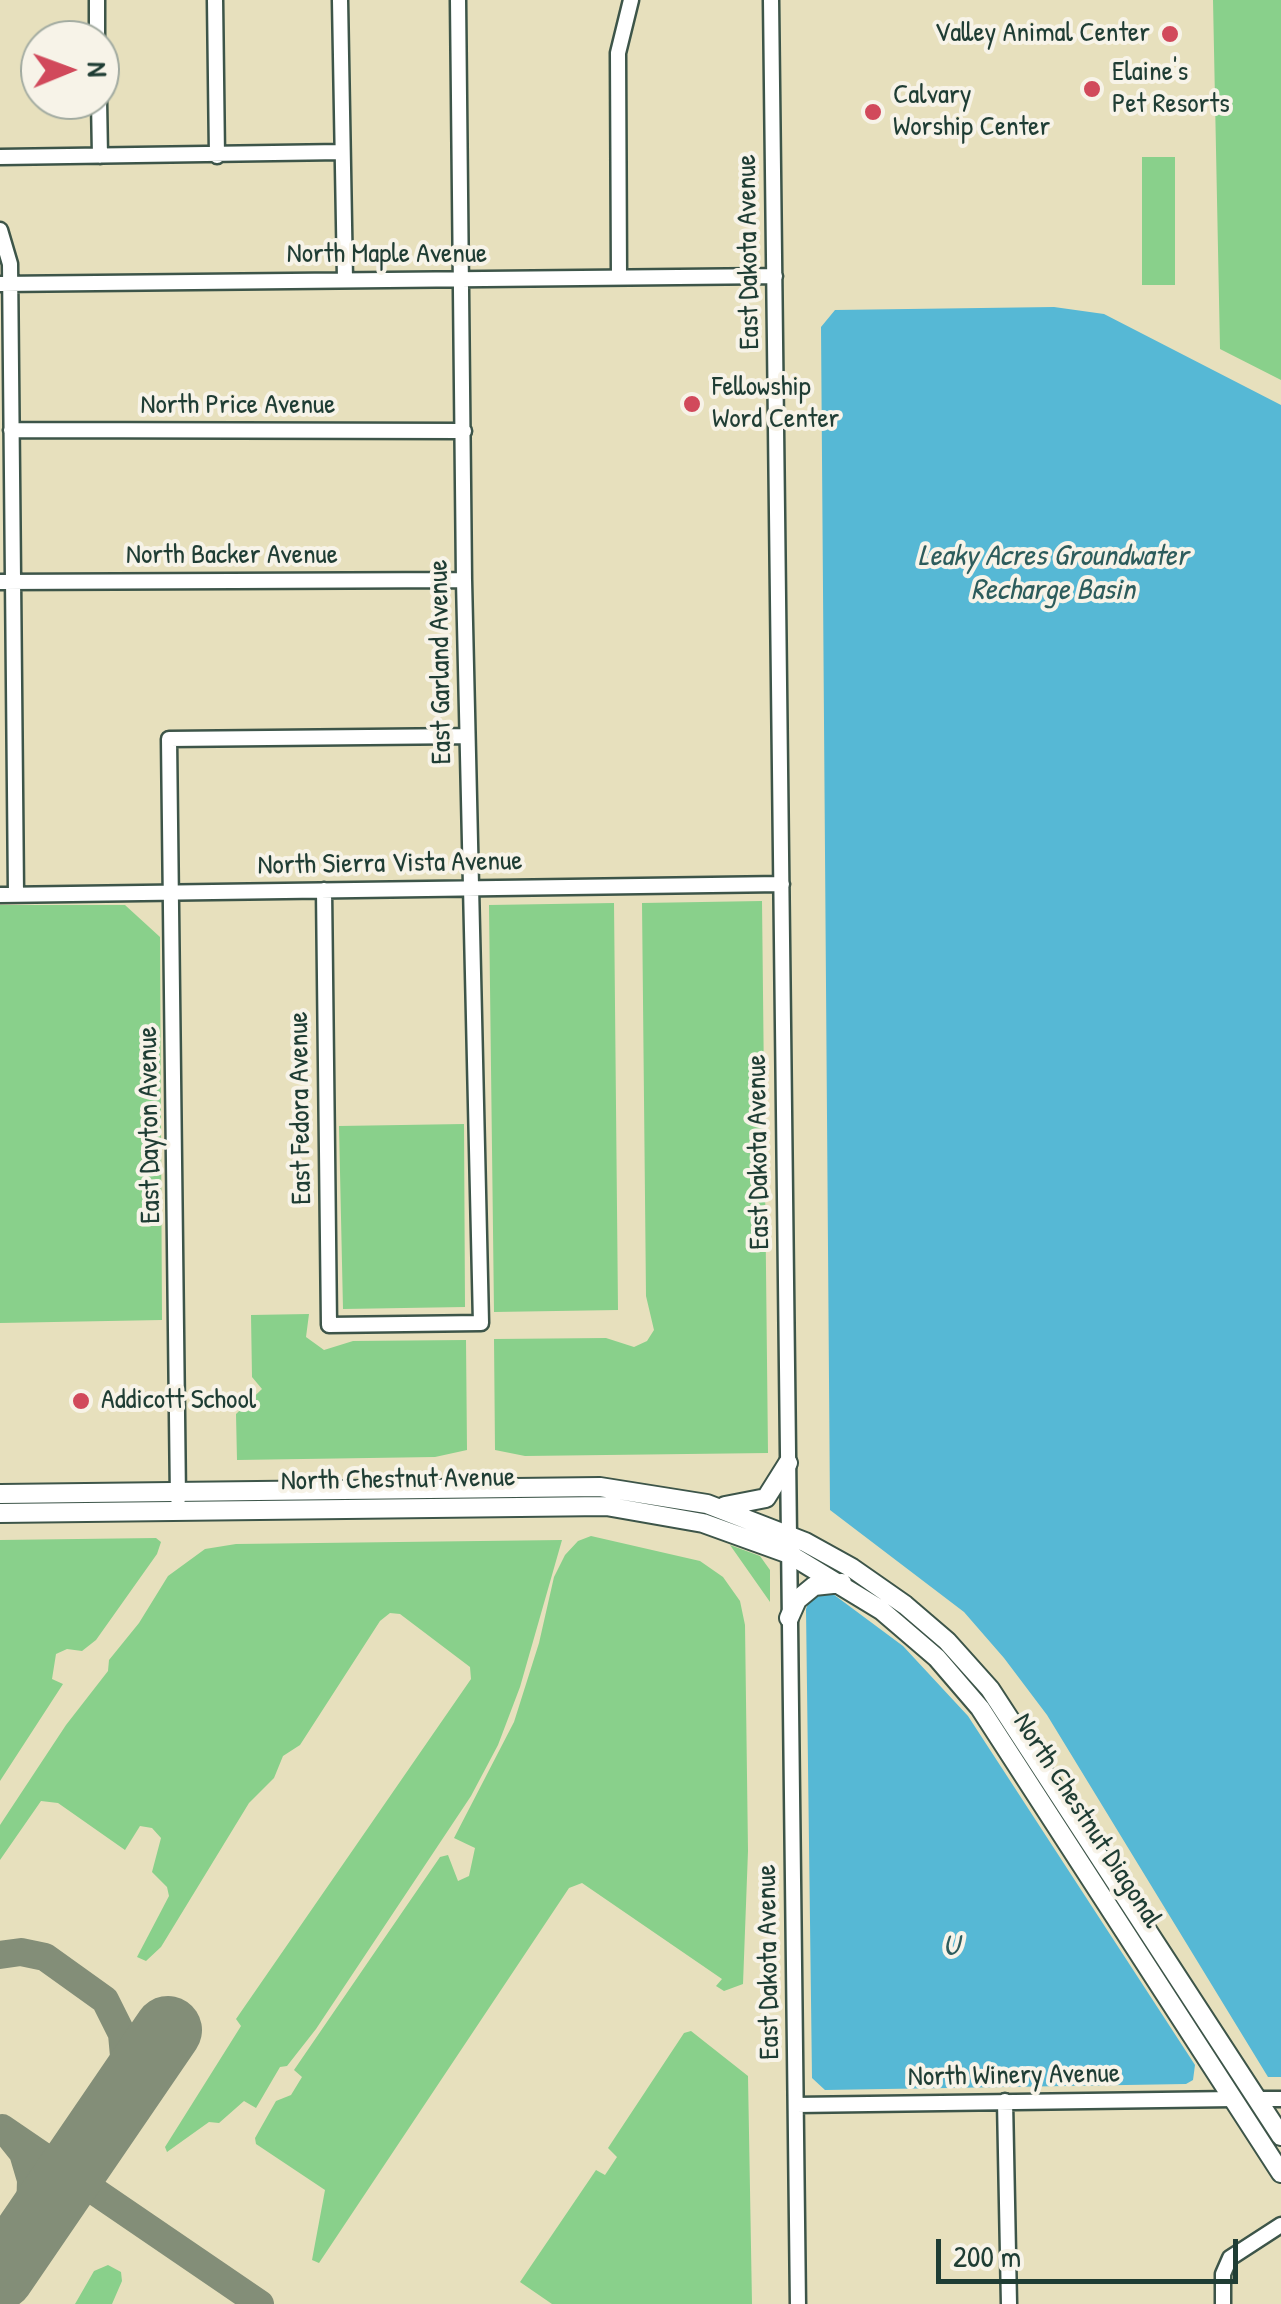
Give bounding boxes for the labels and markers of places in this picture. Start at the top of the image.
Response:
place label: Valley Animal Center [935,17,1150,51]
marker: Valley Animal Center [1159,23,1181,45]
place label: Elaine's Pet Resorts [1112,56,1230,122]
marker: Elaine's Pet Resorts [1081,78,1103,100]
place label: Calvary Worship Center [893,79,1050,145]
marker: Calvary Worship Center [862,101,884,123]
place label: Fellowship Word Center [712,371,839,437]
marker: Fellowship Word Center [681,393,703,415]
place label: Addicott School [101,1384,256,1418]
marker: Addicott School [70,1390,92,1412]

